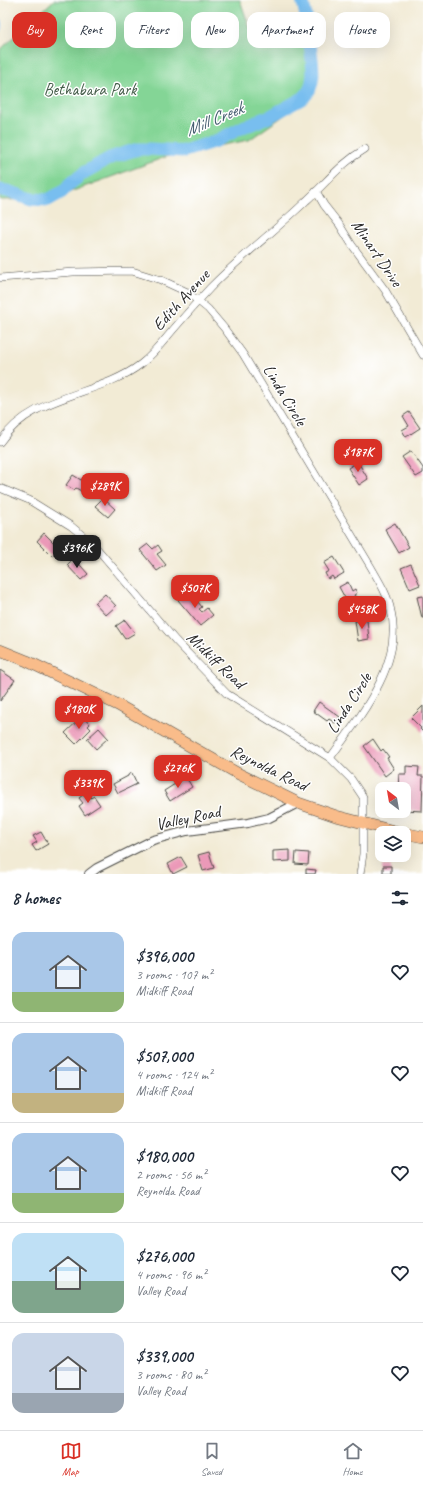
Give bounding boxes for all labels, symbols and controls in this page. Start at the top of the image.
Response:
chip: Buy [12,12,57,48]
chip: Rent [65,12,116,48]
chip: Filters [124,12,183,48]
chip: New [191,12,239,48]
chip: Apartment [247,12,326,48]
chip: House [334,12,390,48]
park label: Bethabara Park [44,79,138,100]
water label: Mill Creek [182,96,249,141]
street label: Minart Drive [347,215,408,292]
street label: Edith Avenue [148,264,215,335]
street label: Linda Circle [259,361,312,431]
pin: $187K [330,439,386,473]
text: $187K [343,444,373,460]
pin: $289K [77,473,133,507]
text: $289K [90,478,120,494]
pin: $396K [49,535,105,569]
text: $396K [62,540,92,556]
pin: $507K [167,575,223,609]
text: $507K [180,580,210,596]
pin: $458K [334,596,390,630]
text: $458K [347,601,377,617]
street label: Midkiff Road [182,627,251,695]
street label: Linda Circle [322,668,377,737]
pin: $180K [51,696,107,730]
text: $180K [64,701,94,717]
street label: Reynolda Road [227,740,314,797]
pin: $276K [150,755,206,789]
text: $276K [163,760,193,776]
pin: $339K [60,770,116,804]
text: $339K [73,775,103,791]
north arrow [375,782,411,818]
map controls [375,782,411,862]
street label: Valley Road [154,800,224,835]
button: layers [375,826,411,862]
icon: filters [389,887,411,909]
text: 8 homes [12,888,60,909]
text: $396,000 [136,946,193,967]
icon: home [44,948,92,996]
icon: heart [389,961,411,983]
text: 3 rooms · 107 m² [136,967,212,983]
text: Midkiff Road [136,983,192,999]
text: $507,000 [136,1046,193,1067]
icon: home [44,1049,92,1097]
icon: heart [389,1062,411,1084]
text: 4 rooms · 124 m² [136,1067,212,1083]
text: Midkiff Road [136,1083,192,1099]
text: $180,000 [136,1146,193,1167]
icon: home [44,1149,92,1197]
icon: heart [389,1162,411,1184]
text: 2 rooms · 56 m² [136,1167,206,1183]
text: Reynolda Road [136,1183,200,1199]
text: $276,000 [136,1246,193,1267]
icon: home [44,1249,92,1297]
icon: heart [389,1262,411,1284]
text: 4 rooms · 96 m² [136,1267,206,1283]
text: Valley Road [136,1283,186,1299]
text: $339,000 [136,1346,193,1367]
icon: home [44,1349,92,1397]
icon: heart [389,1362,411,1384]
text: 3 rooms · 80 m² [136,1367,206,1383]
text: Valley Road [136,1383,186,1399]
tab: Map [60,1440,82,1478]
tab: Saved [201,1440,223,1478]
tab: Home [342,1440,364,1478]

